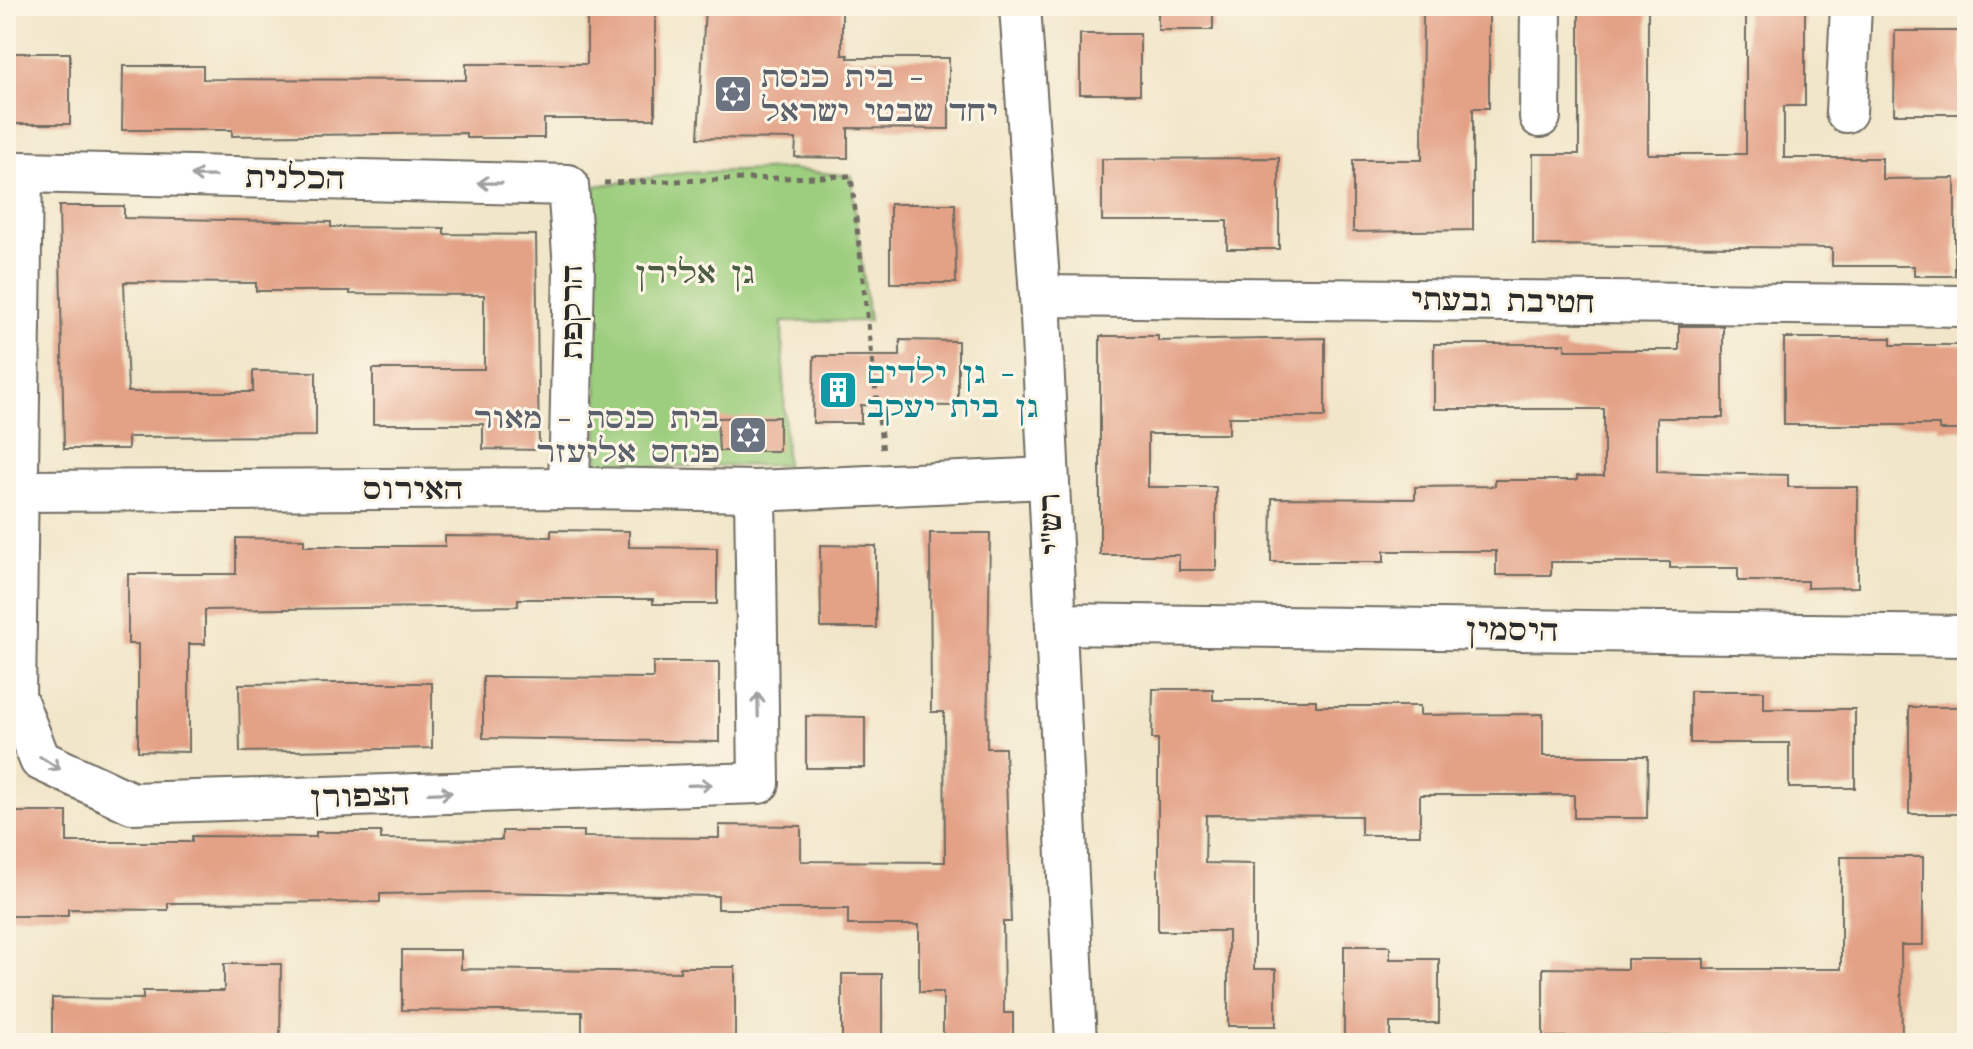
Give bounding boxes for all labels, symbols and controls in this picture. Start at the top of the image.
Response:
place label: בית כנסת - יחד שבטי ישראל [761,57,998,132]
synagogue icon: בית כנסת - יחד שבטי ישראל [712,73,754,115]
street label: הכלנית [245,157,345,200]
one-way arrow [190,169,217,184]
one-way arrow [477,175,504,190]
park label: גן אלירן [635,253,755,294]
street label: הרקפת [552,264,593,360]
street label: חטיבת גבעתי [1411,279,1595,324]
place label: גן ילדים - גן בית יעקב [866,353,1039,428]
building icon: גן ילדים - גן בית יעקב [817,369,859,411]
place label: בית כנסת - מאור פנחס אליעזר [474,398,720,473]
synagogue icon: בית כנסת - מאור פנחס אליעזר [727,414,769,456]
street label: האירוס [363,469,463,510]
street label: רש"י [1029,492,1074,556]
street label: היסמין [1465,609,1559,652]
one-way arrow [750,692,765,719]
one-way arrow [39,755,61,771]
street label: הצפורן [309,774,411,819]
one-way arrow [686,777,713,792]
one-way arrow [426,786,453,801]

